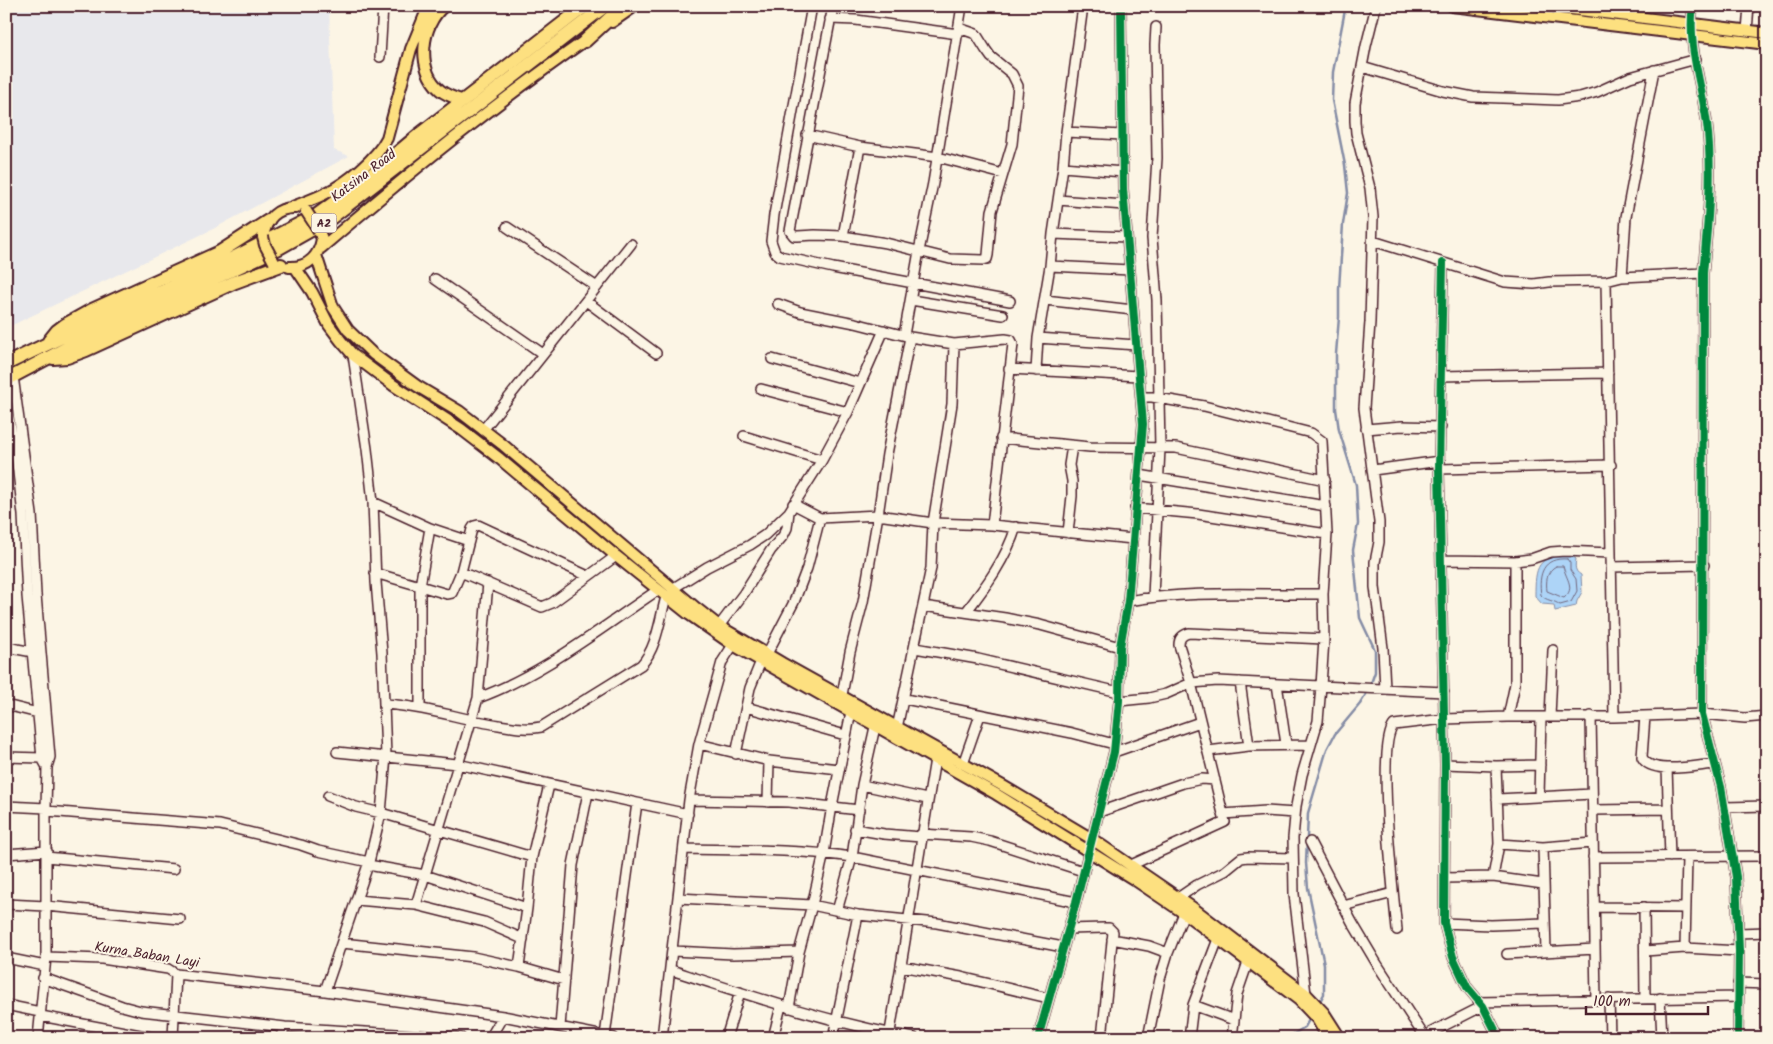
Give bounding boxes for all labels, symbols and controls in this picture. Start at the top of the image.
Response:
street label: Katsina Road [326,143,402,208]
road number: A2 [312,214,336,232]
street label: Kurna Baban Layi [93,936,202,974]
scale bar [1586,984,1708,1016]
text: 100 m [1593,990,1631,1014]

